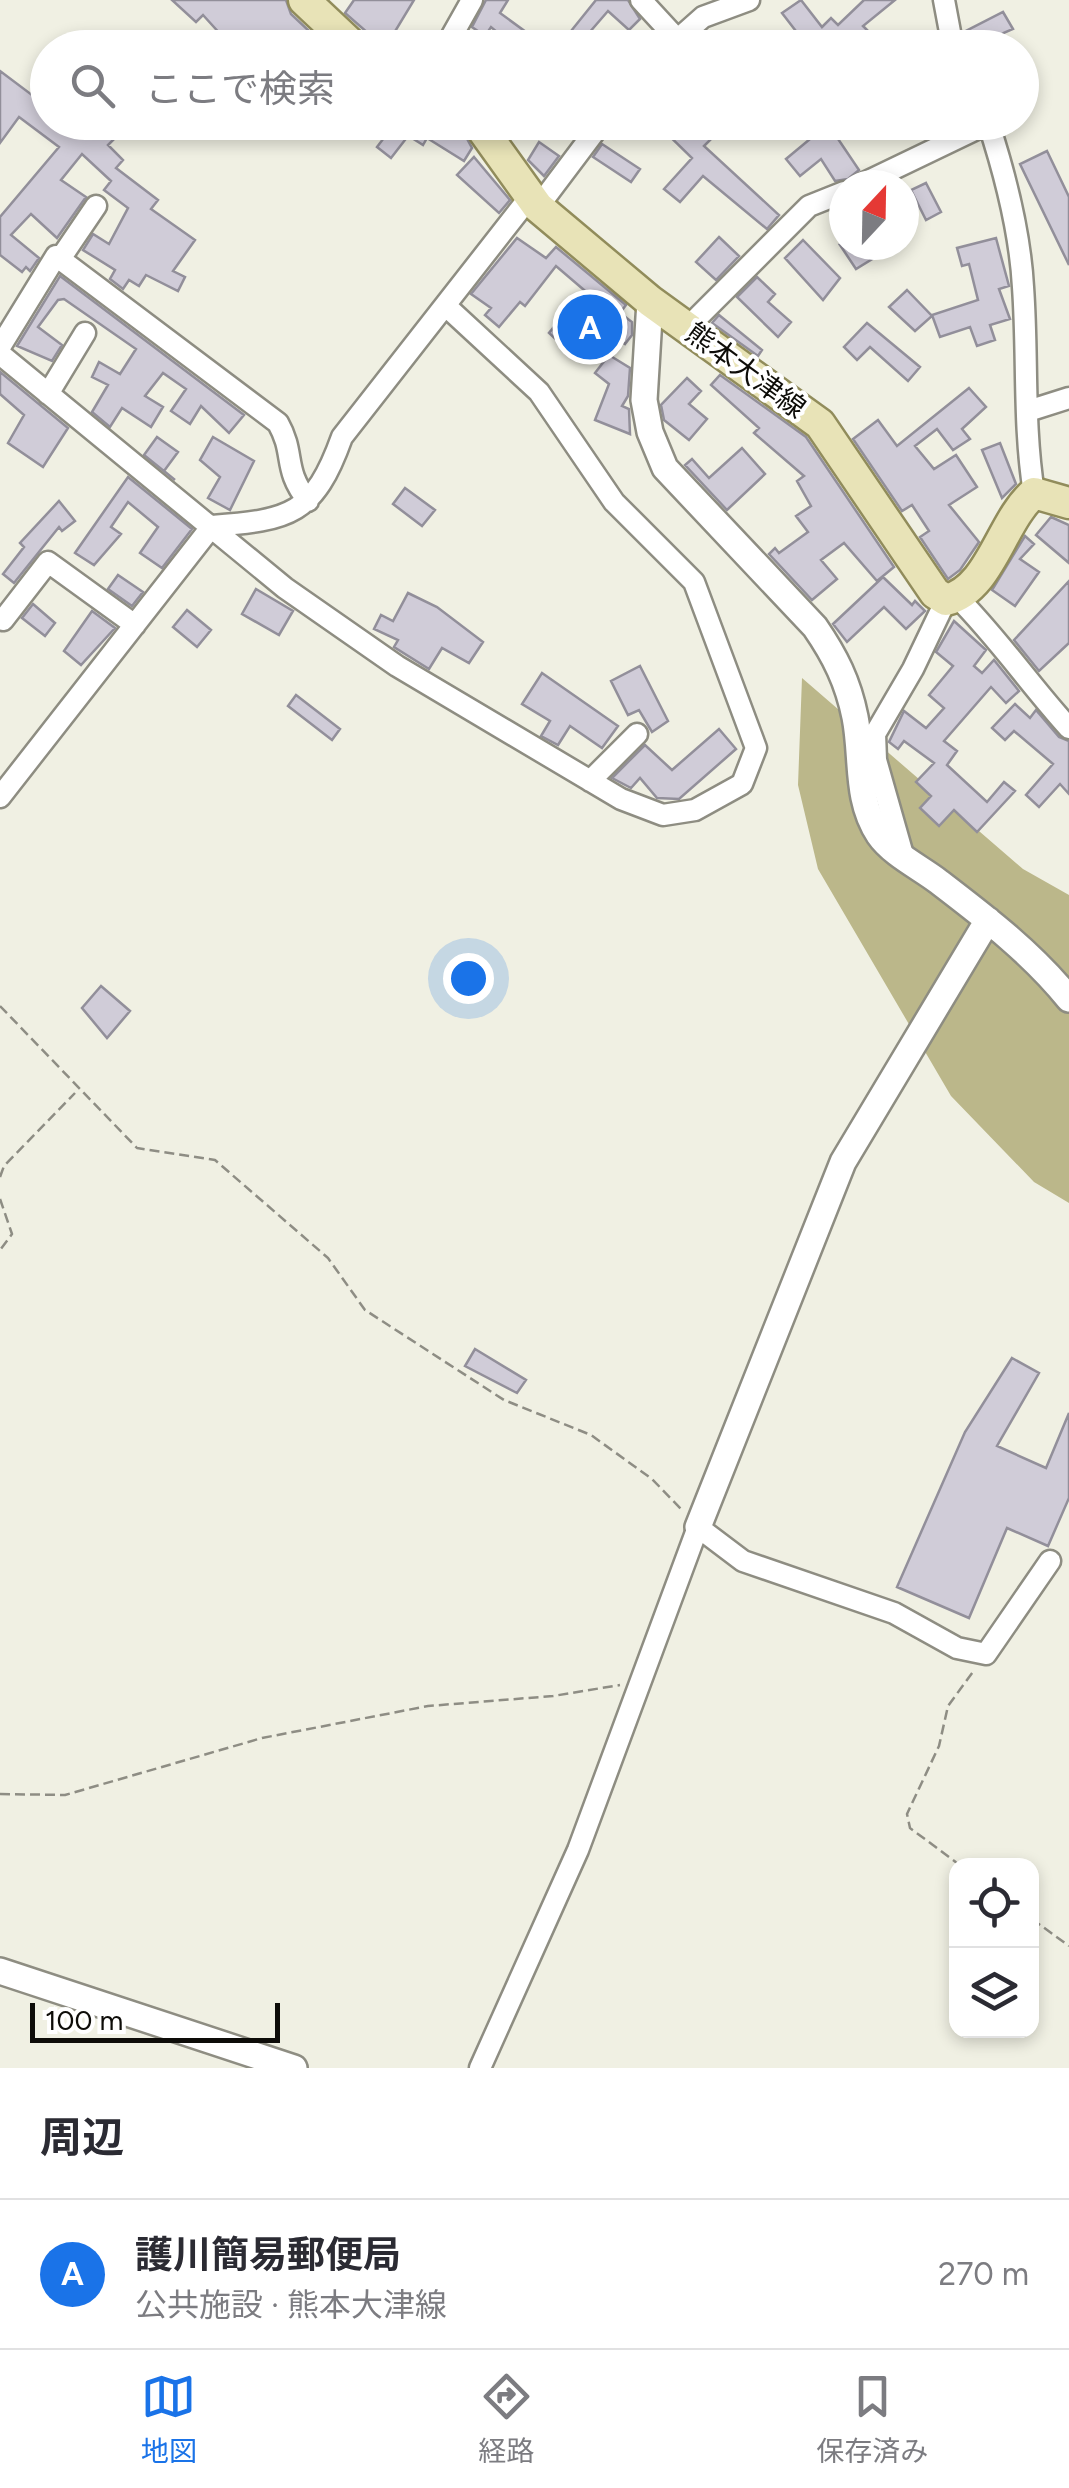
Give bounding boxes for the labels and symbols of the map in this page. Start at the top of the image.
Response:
north arrow [829,170,919,260]
pin: A [558,290,622,364]
street label: 熊本大津線 [679,315,813,425]
your location [443,953,494,1004]
scale bar [30,1998,280,2042]

